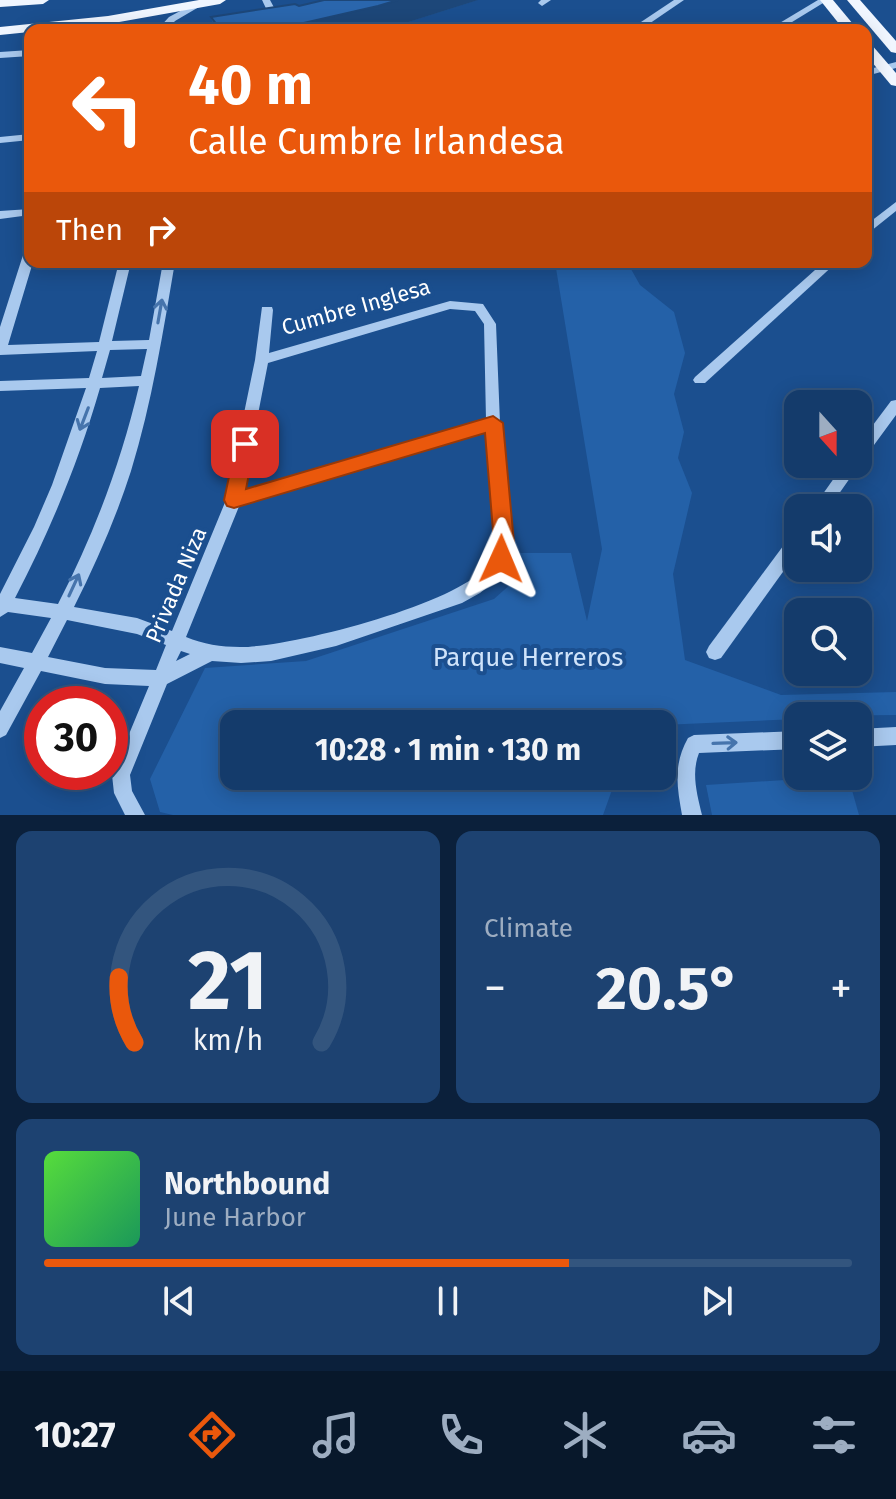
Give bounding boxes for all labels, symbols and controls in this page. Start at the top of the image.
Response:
text: 40 m [188,52,313,119]
icon: left [56,56,160,160]
text: Calle Cumbre Irlandesa [188,120,565,164]
icon: right [139,208,183,252]
text: Then [56,212,123,248]
street label: Cumbre Inglesa [279,273,433,341]
one-way arrow [154,299,169,325]
north arrow [784,390,872,478]
map controls [784,390,872,790]
one-way arrow [76,406,90,431]
pin [211,410,279,478]
icon: arrive [223,422,267,466]
button: sound [784,494,872,582]
position arrow [459,517,543,601]
street label: Privada Niza [140,523,212,647]
one-way arrow [67,573,82,597]
button: search [784,598,872,686]
park label: Parque Herreros [433,642,623,673]
speed limit sign: 30 [24,686,128,790]
button: layers [784,702,872,790]
text: 10:28 · 1 min · 130 m [315,732,581,768]
one-way arrow [711,735,738,750]
text: Climate [484,913,573,944]
text: 21 [188,931,268,1031]
text: 20.5° [596,953,740,1025]
text: − [484,962,506,1015]
text: + [830,962,852,1015]
text: km/h [193,1023,263,1058]
text: Northbound [164,1166,330,1202]
text: June Harbor [164,1202,306,1233]
icon: previous [157,1279,201,1323]
icon: pause [426,1279,470,1323]
icon: next [695,1279,739,1323]
icon: directions [184,1407,240,1463]
icon: music [308,1407,364,1463]
icon: phone [433,1407,489,1463]
icon: climate [557,1407,613,1463]
icon: car [681,1407,737,1463]
icon: filters [806,1407,862,1463]
text: 10:27 [34,1413,116,1457]

